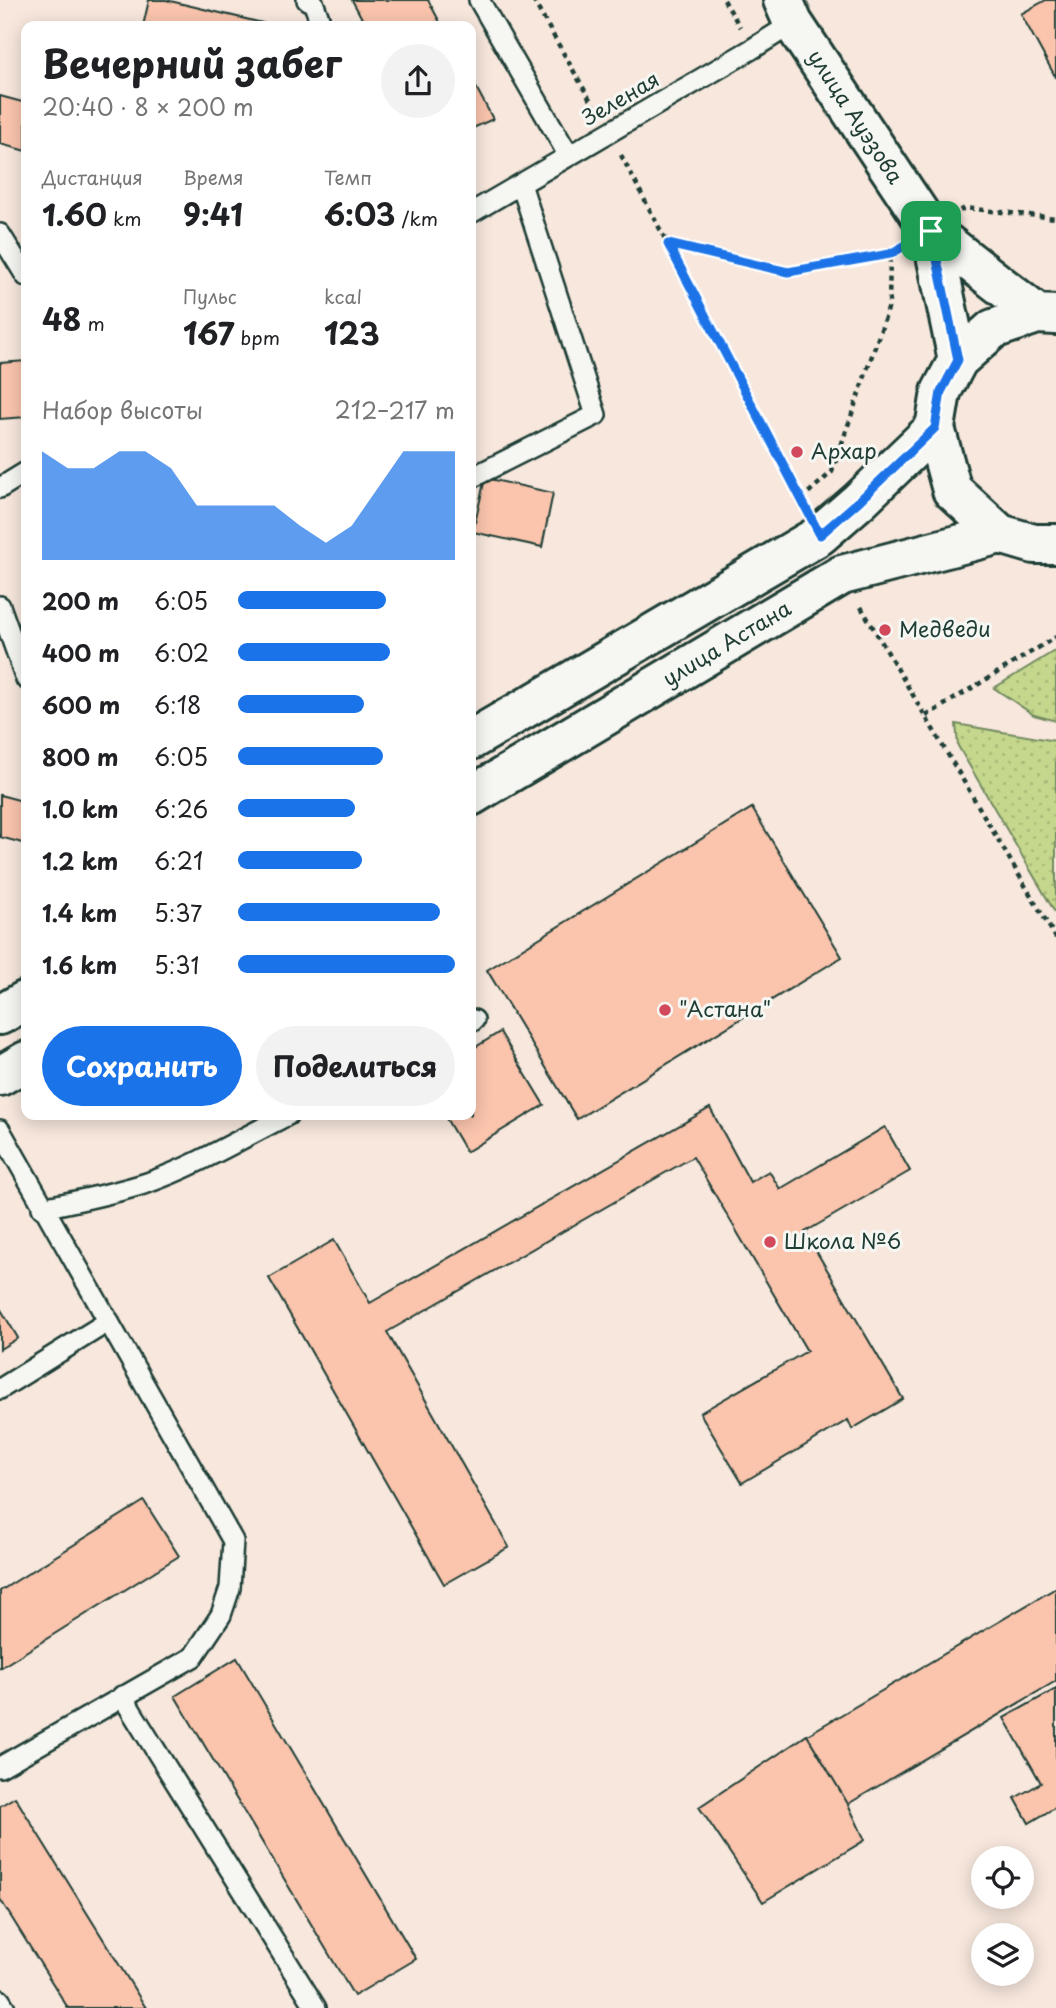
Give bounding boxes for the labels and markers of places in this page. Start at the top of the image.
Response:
pin [901,201,961,261]
place label: Архар [811,434,877,466]
marker: Архар [789,444,805,460]
place label: Медведи [899,612,991,644]
marker: Медведи [877,622,893,638]
place label: "Астана" [679,992,771,1024]
marker: "Астана" [657,1002,673,1018]
place label: Школа №6 [784,1224,901,1256]
marker: Школа №6 [762,1234,778,1250]

